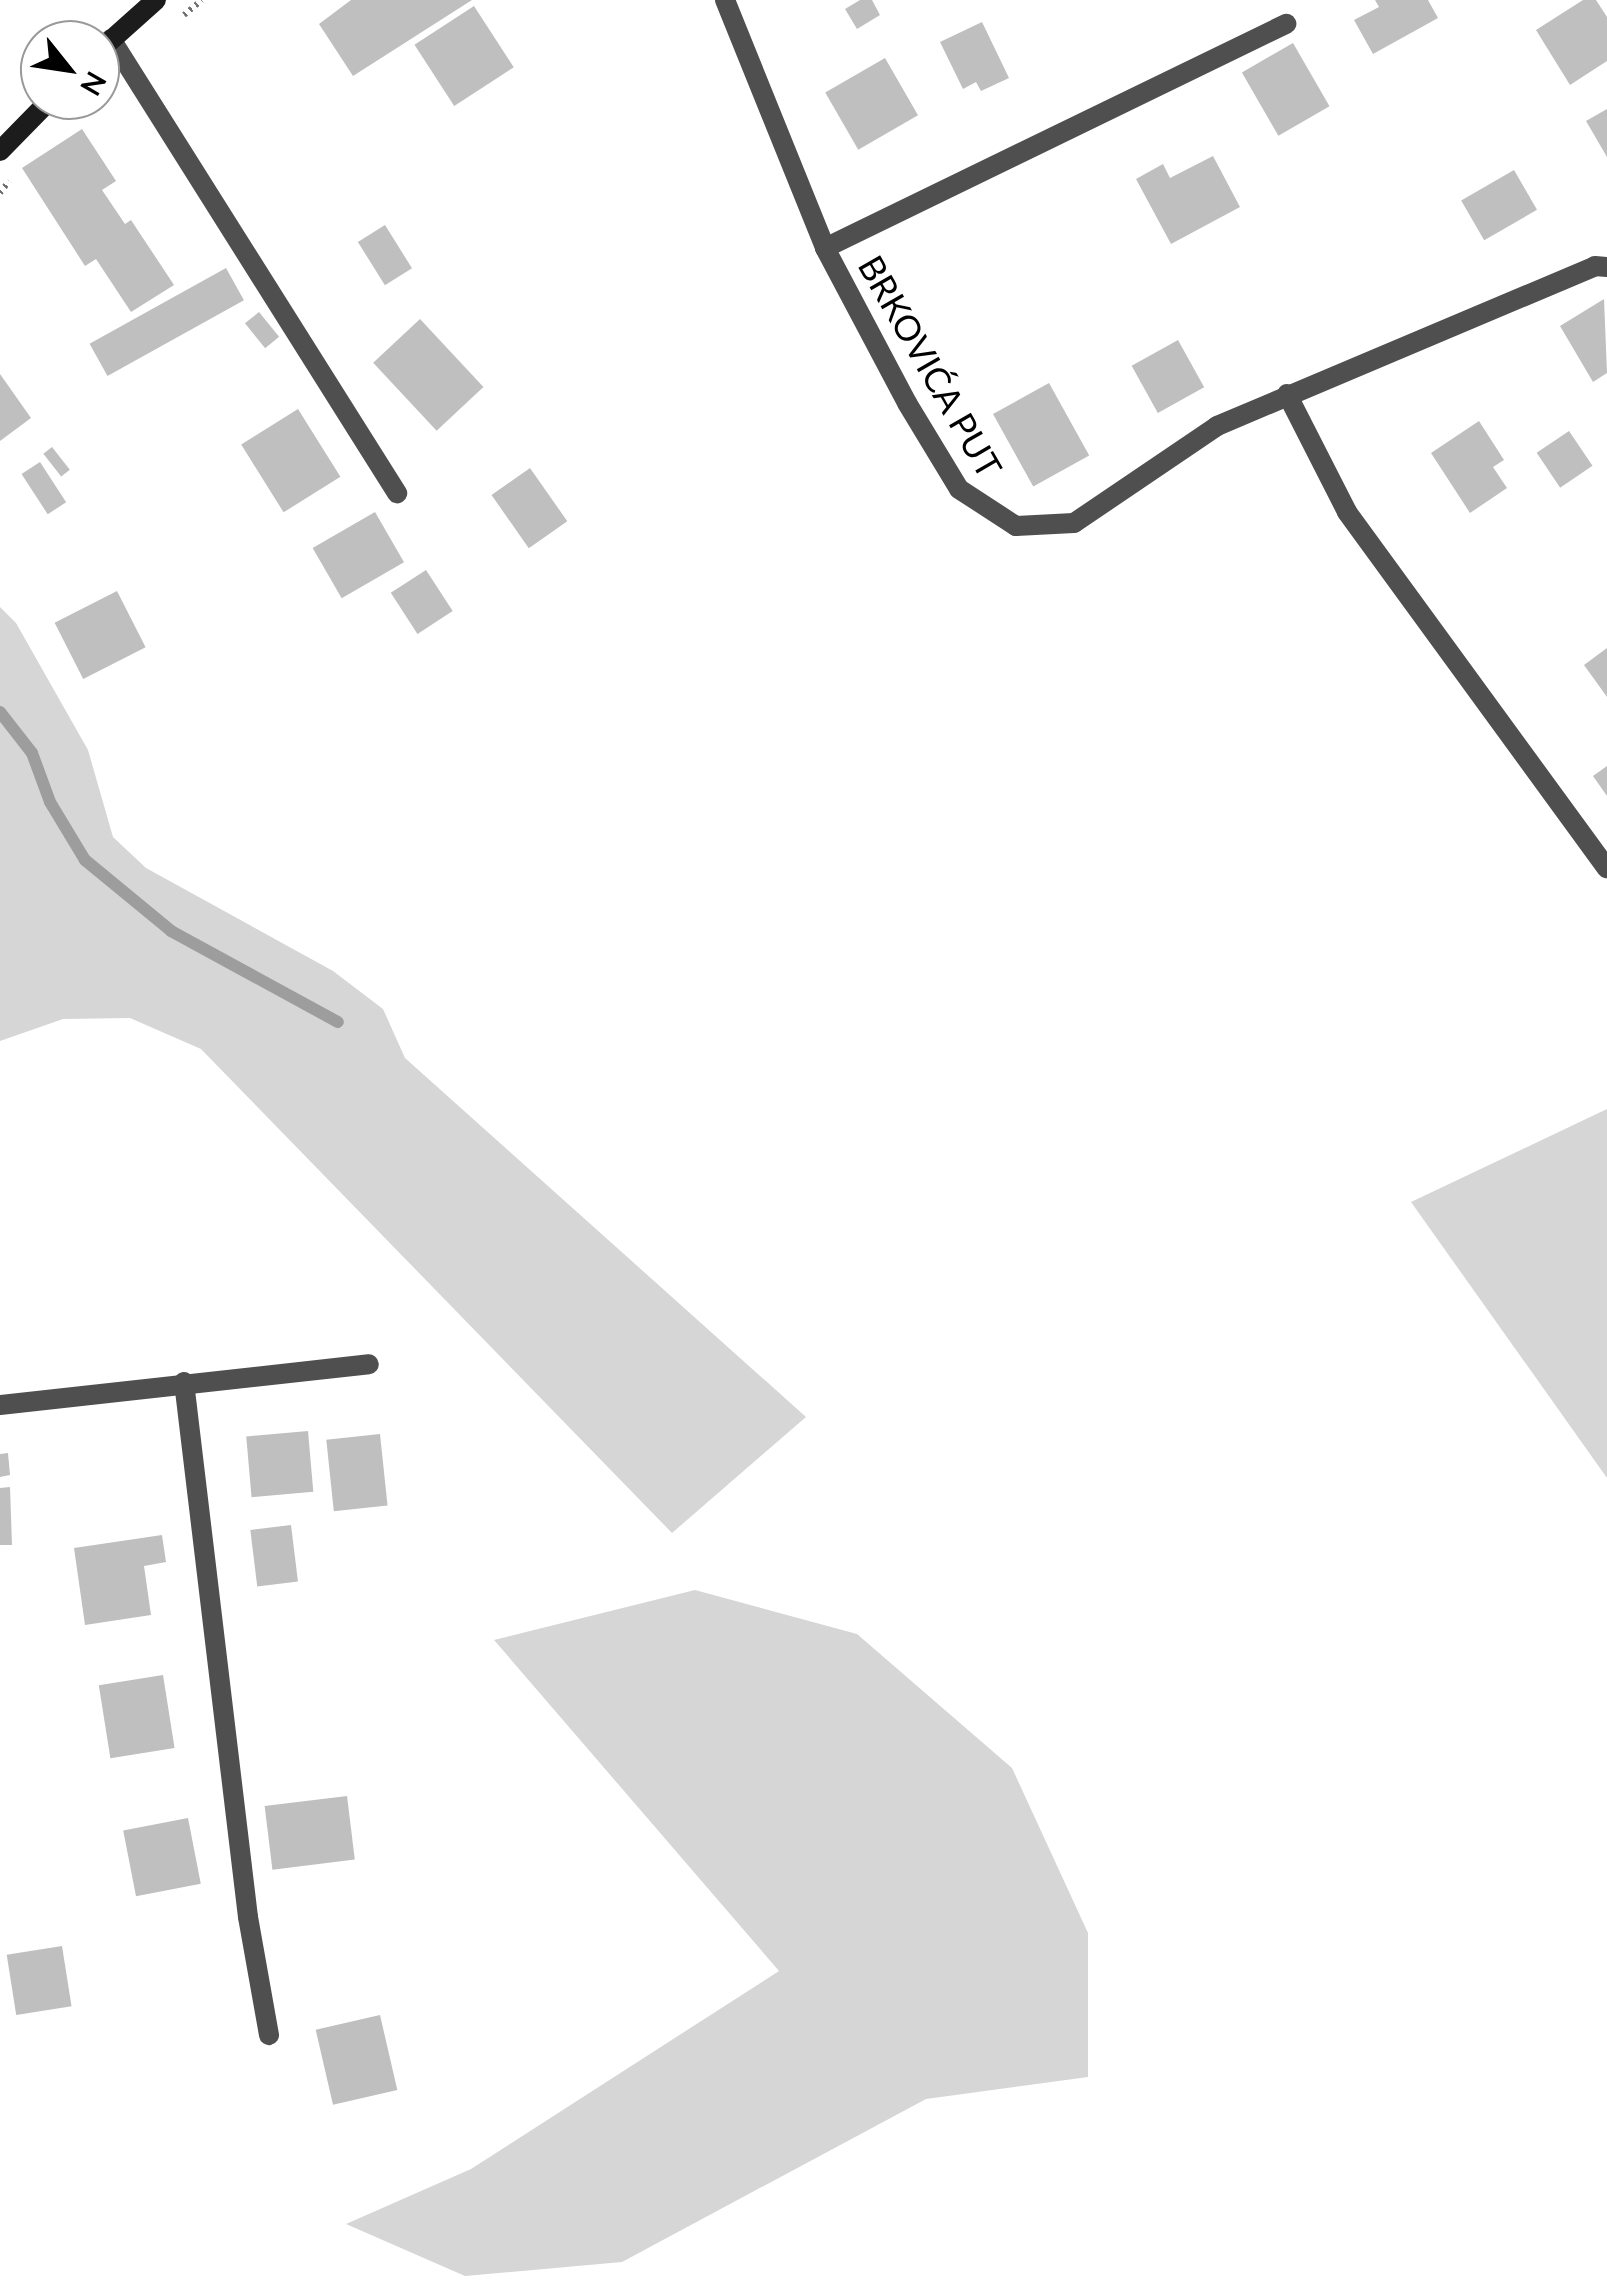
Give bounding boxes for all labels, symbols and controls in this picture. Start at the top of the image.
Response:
north arrow [20,20,120,120]
text: N [74,66,114,102]
street label: BRKOVIĆA PUT [850,247,1012,485]

